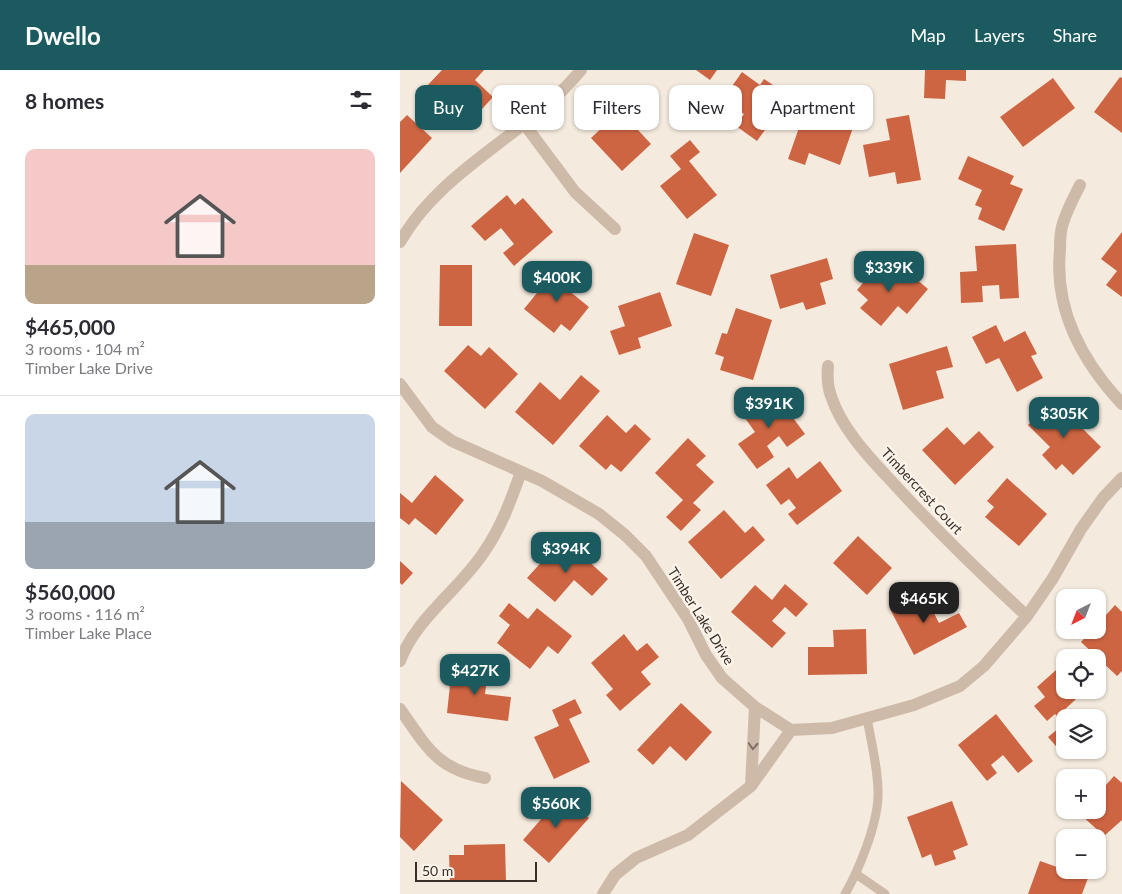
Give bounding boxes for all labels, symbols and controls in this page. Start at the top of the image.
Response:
text: Dwello [25,21,101,50]
text: Map [910,24,946,46]
text: Layers [974,24,1025,46]
text: Share [1053,24,1097,46]
chip: Buy [415,85,482,130]
chip: Rent [492,85,564,130]
chip: Filters [574,85,659,130]
chip: New [669,85,742,130]
chip: Apartment [752,85,873,130]
icon: filters [347,86,375,114]
text: 8 homes [25,88,104,113]
icon: home [155,181,245,271]
pin: $339K [854,250,924,293]
text: $339K [865,257,913,276]
pin: $400K [522,260,592,303]
text: $400K [533,267,581,286]
text: $465,000 [25,314,115,339]
text: 3 rooms · 104 m² [25,339,145,358]
text: Timber Lake Drive [25,358,153,377]
pin: $391K [734,386,804,429]
text: $391K [745,393,793,412]
pin: $305K [1029,396,1099,439]
text: $305K [1040,403,1088,422]
street label: Timbercrest Court [878,444,967,537]
icon: home [155,447,245,537]
pin: $394K [531,532,601,574]
text: $394K [542,538,590,557]
street label: Timber Lake Drive [665,564,738,668]
text: $560,000 [25,579,115,604]
pin: $465K [889,582,959,624]
text: $465K [900,588,948,607]
north arrow [1056,589,1106,639]
map controls [1056,589,1106,879]
text: 3 rooms · 116 m² [25,604,145,623]
text: Timber Lake Place [25,623,152,642]
button: locate [1056,649,1106,699]
pin: $427K [440,654,510,696]
text: $427K [451,660,499,679]
button: layers [1056,709,1106,759]
one-way arrow [748,743,758,751]
button: + [1056,769,1106,819]
pin: $560K [521,786,591,829]
text: $560K [532,793,580,812]
button: − [1056,829,1106,879]
scale bar [415,859,538,882]
text: 50 m [422,862,453,879]

